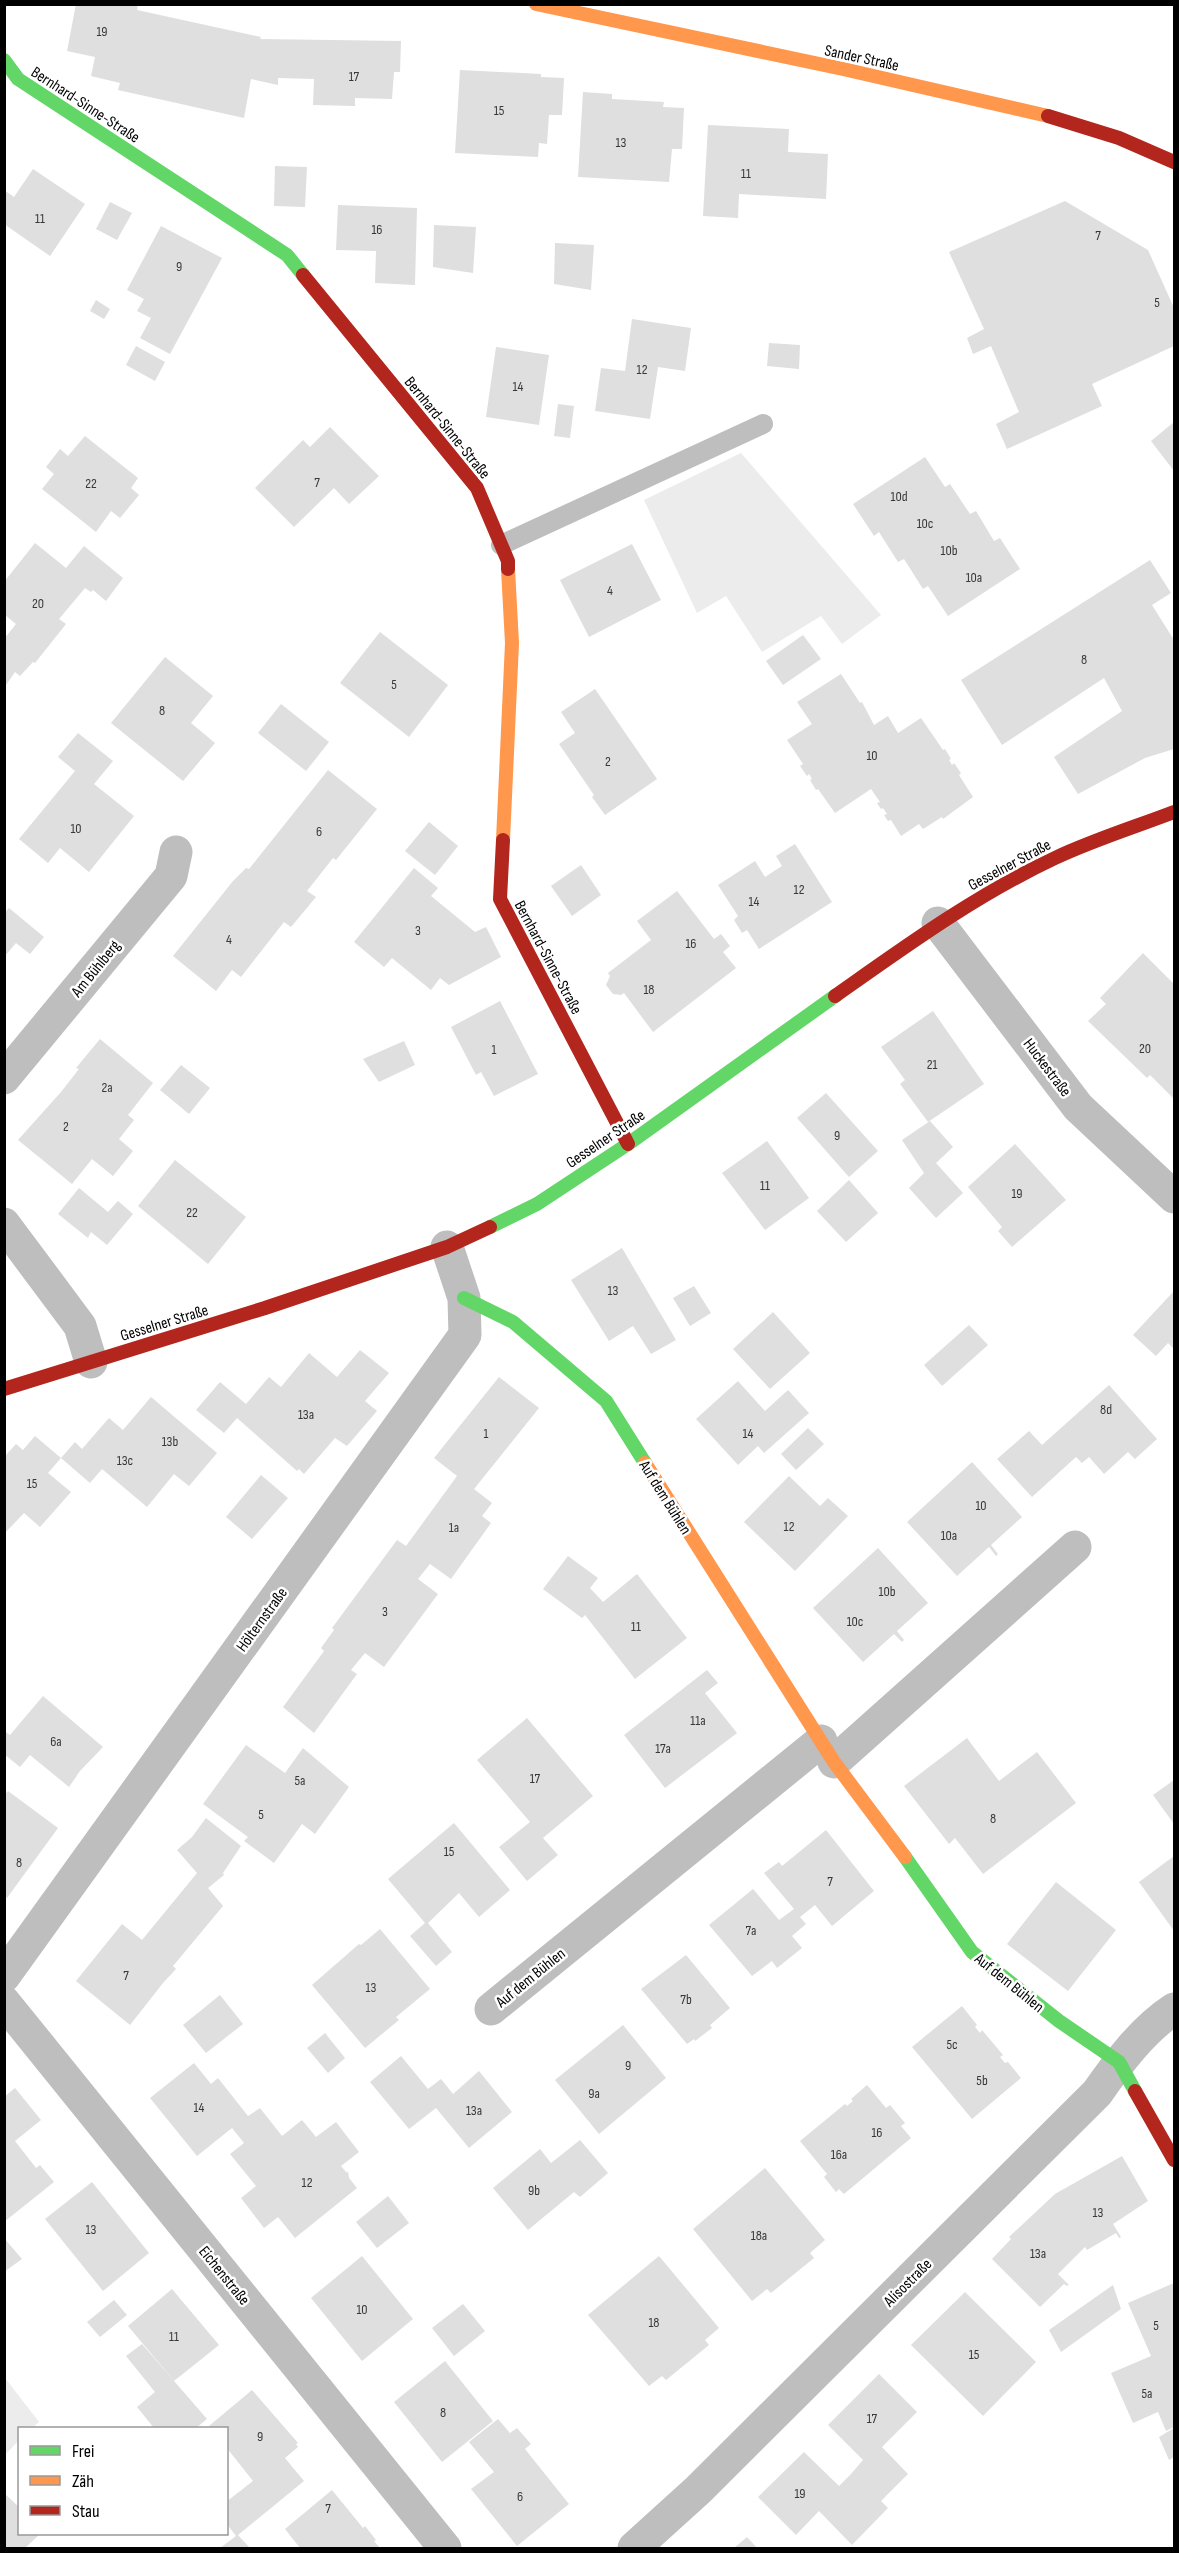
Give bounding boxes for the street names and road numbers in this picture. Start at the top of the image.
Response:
street label: Sander Straße [823,41,901,76]
street label: Bernhard-Sinne-Straße [27,63,143,147]
street label: Bernhard-Sinne-Straße [400,373,494,483]
street label: Gesselner Straße [965,836,1054,895]
street label: Bernhard-Sinne-Straße [510,898,586,1018]
street label: Am Bühlberg [67,937,125,1002]
street label: Huckestraße [1019,1035,1075,1101]
street label: Gesselner Straße [563,1106,649,1173]
street label: Gesselner Straße [118,1301,211,1346]
street label: Auf dem Bühlen [634,1456,695,1538]
street label: Hölternstraße [233,1584,292,1656]
street label: Auf dem Bühlen [492,1944,569,2012]
street label: Auf dem Bühlen [970,1949,1047,2017]
street label: Eichenstraße [194,2243,253,2309]
street label: Alisostraße [879,2255,936,2312]

